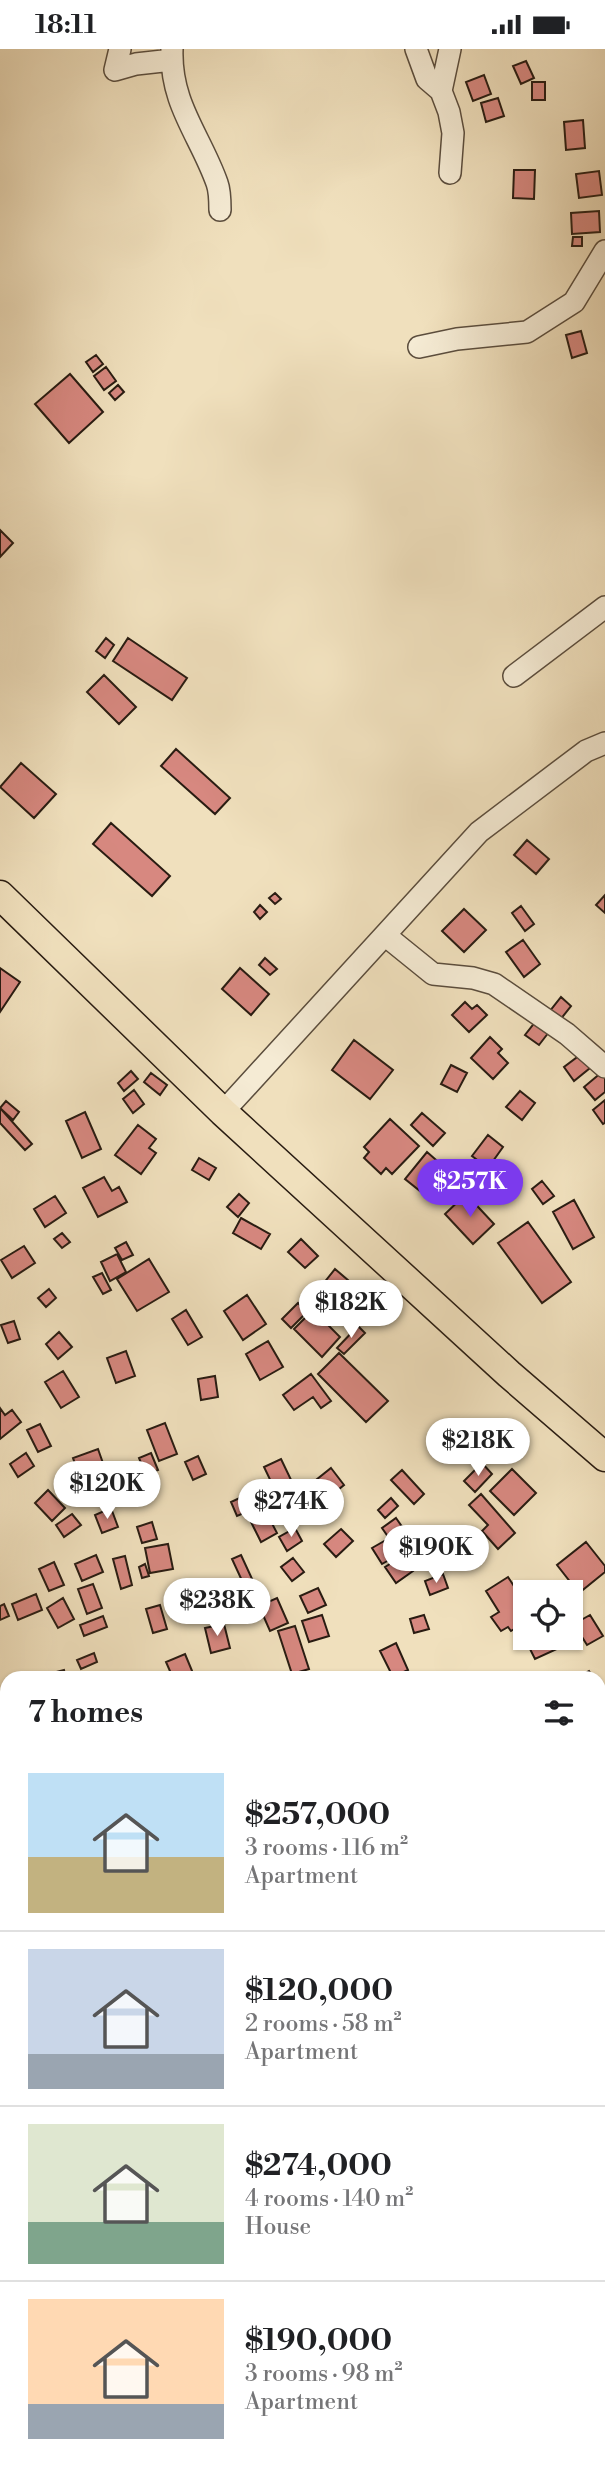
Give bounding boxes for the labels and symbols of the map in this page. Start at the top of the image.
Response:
pin: $257K [421,1159,519,1219]
pin: $182K [302,1281,400,1340]
pin: $218K [429,1419,527,1478]
pin: $120K [58,1461,156,1521]
pin: $274K [242,1479,340,1539]
pin: $190K [387,1525,485,1585]
pin: $238K [168,1579,266,1638]

